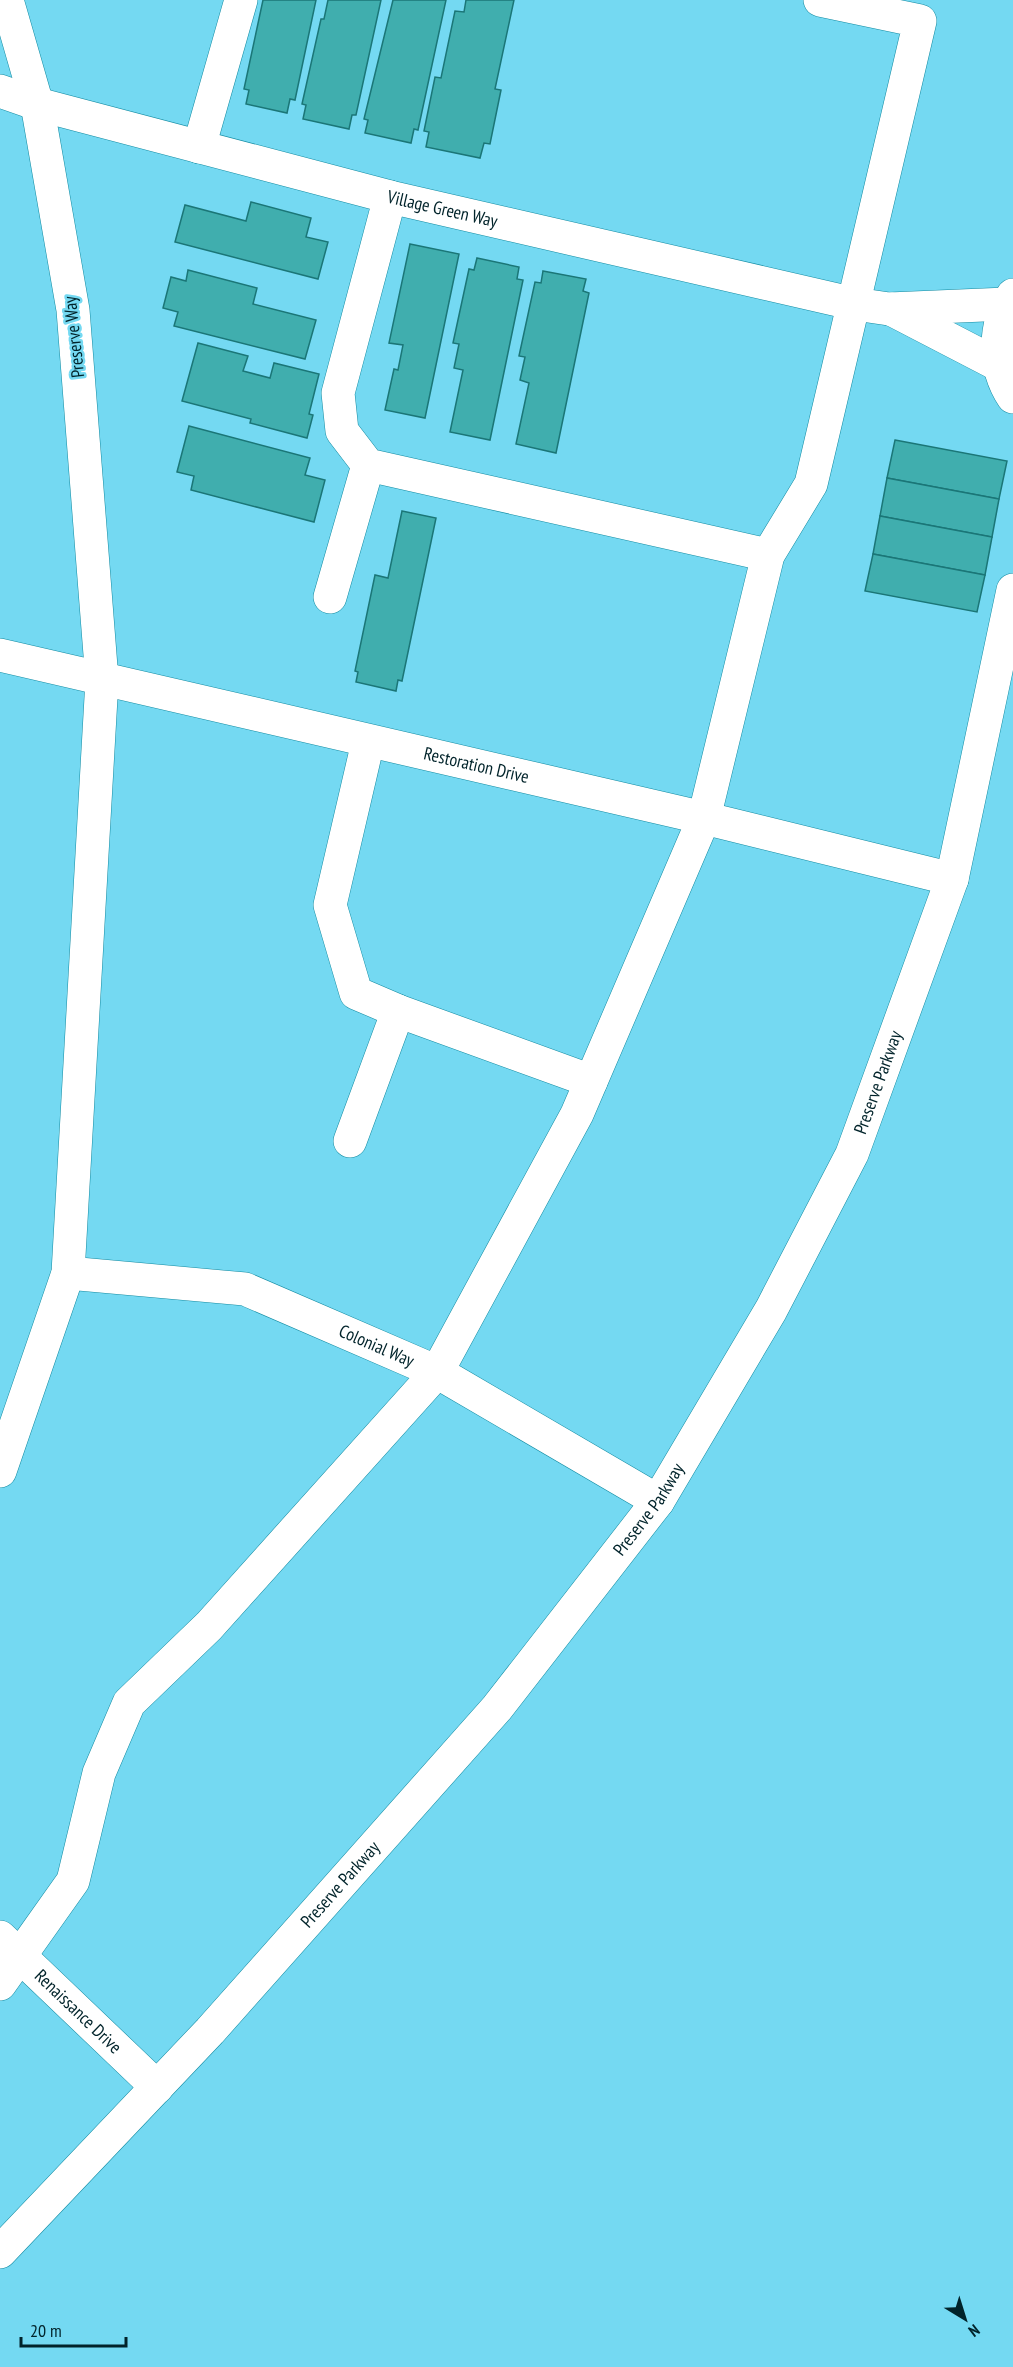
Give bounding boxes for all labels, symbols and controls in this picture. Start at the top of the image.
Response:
street label: Village Green Way [384,185,500,232]
street label: Preserve Way [58,295,89,379]
street label: Restoration Drive [422,742,531,788]
street label: Preserve Parkway [848,1027,907,1137]
street label: Colonial Way [336,1319,418,1372]
street label: Preserve Parkway [608,1459,689,1560]
street label: Preserve Parkway [295,1836,385,1932]
street label: Renaissance Drive [30,1964,127,2058]
north arrow [935,2289,995,2349]
scale bar [21,2310,126,2348]
text: 20 m [30,2319,62,2342]
text: N [965,2320,984,2341]

